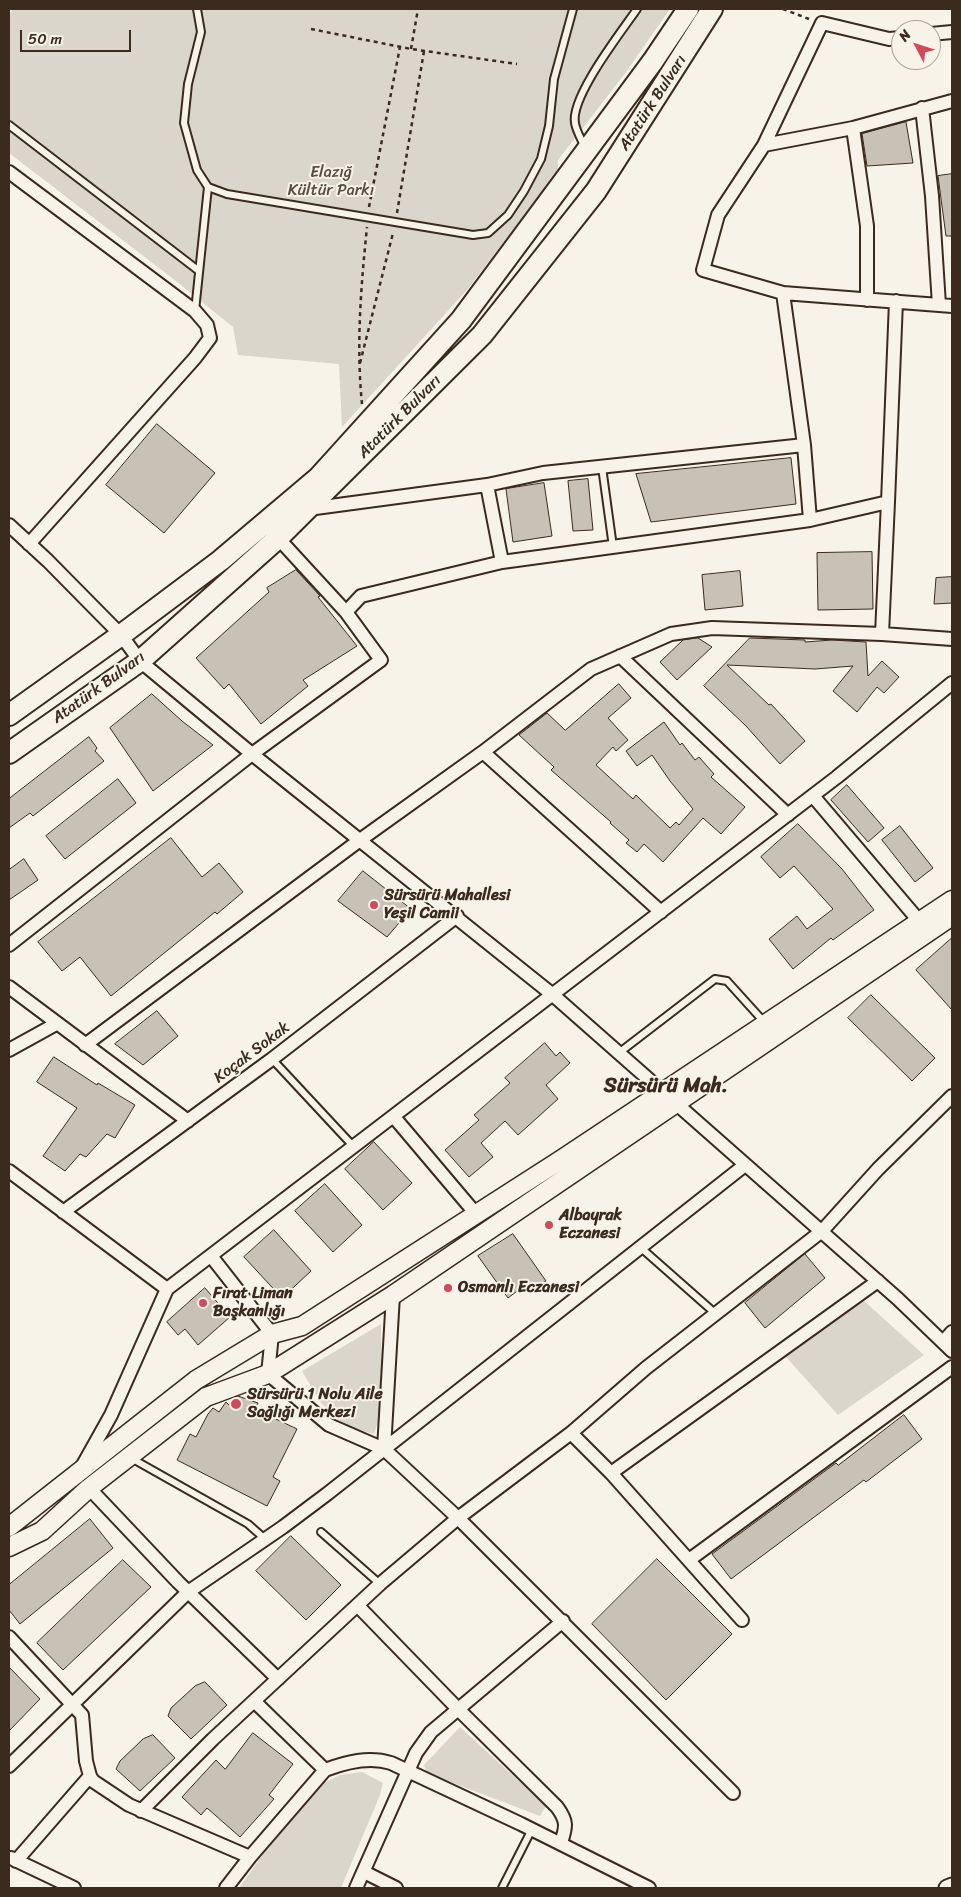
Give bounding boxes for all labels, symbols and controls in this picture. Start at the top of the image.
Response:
scale bar [22,20,134,52]
north arrow [891,20,941,70]
text: N [892,24,918,47]
text: 50 m [28,26,62,52]
street label: Atatürk Bulvarı [615,52,691,154]
park label: Elazığ Kültür Parkı [288,163,374,201]
street label: Atatürk Bulvarı [354,371,446,463]
street label: Atatürk Bulvarı [49,648,149,728]
place label: Sürsürü Mahallesi Yeşil Camii [384,886,511,924]
marker: Sürsürü Mahallesi Yeşil Camii [368,899,380,911]
street label: Koçak Sokak [210,1018,294,1088]
district label: Sürsürü Mah. [604,1074,728,1100]
place label: Albayrak Eczanesi [559,1206,622,1244]
marker: Albayrak Eczanesi [543,1219,555,1231]
place label: Osmanlı Eczanesi [458,1278,579,1298]
marker: Osmanlı Eczanesi [442,1282,454,1294]
place label: Fırat Liman Başkanlığı [213,1284,293,1322]
marker: Fırat Liman Başkanlığı [197,1297,209,1309]
place label: Sürsürü 1 Nolu Aile Sağlığı Merkezi [247,1385,383,1423]
marker: Sürsürü 1 Nolu Aile Sağlığı Merkezi [229,1397,243,1411]

